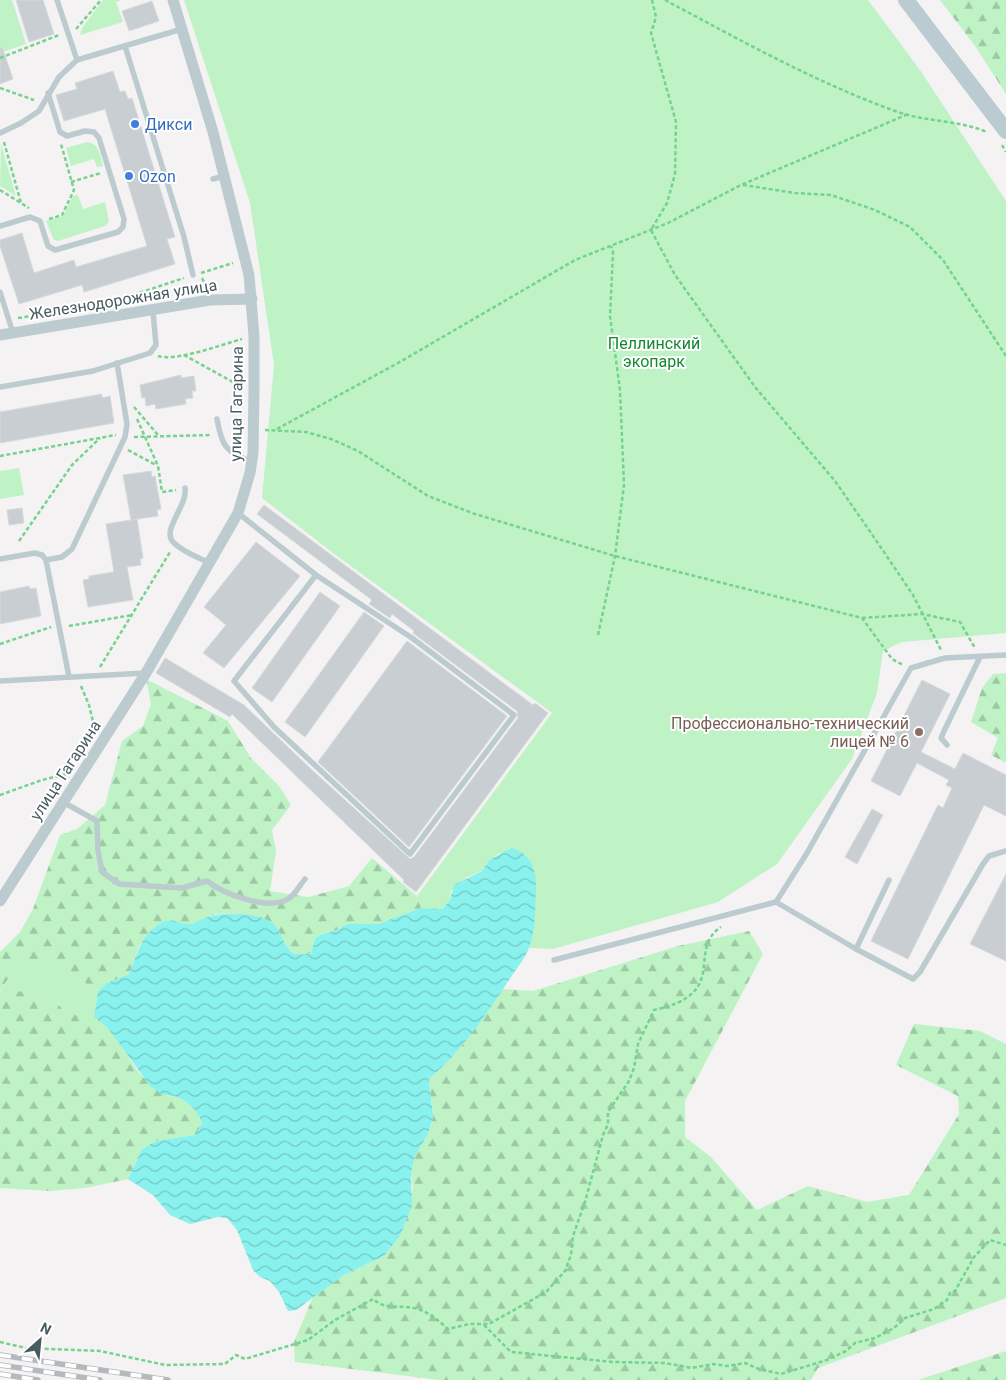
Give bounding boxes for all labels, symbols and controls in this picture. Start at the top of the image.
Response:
place label: Дикси [145,115,192,134]
marker: Дикси [129,118,141,130]
place label: Ozon [139,167,176,186]
marker: Ozon [123,170,135,182]
street label: Железнодорожная улица [28,275,218,324]
park label: Пеллинский экопарк [608,334,700,371]
street label: улица Гагарина [226,346,247,462]
place label: Профессионально-технический лицей № 6 [671,714,909,751]
street label: улица Гагарина [26,717,105,824]
marker: Профессионально-технический лицей № 6 [913,726,925,738]
north arrow [15,1315,65,1365]
text: N [38,1319,54,1338]

